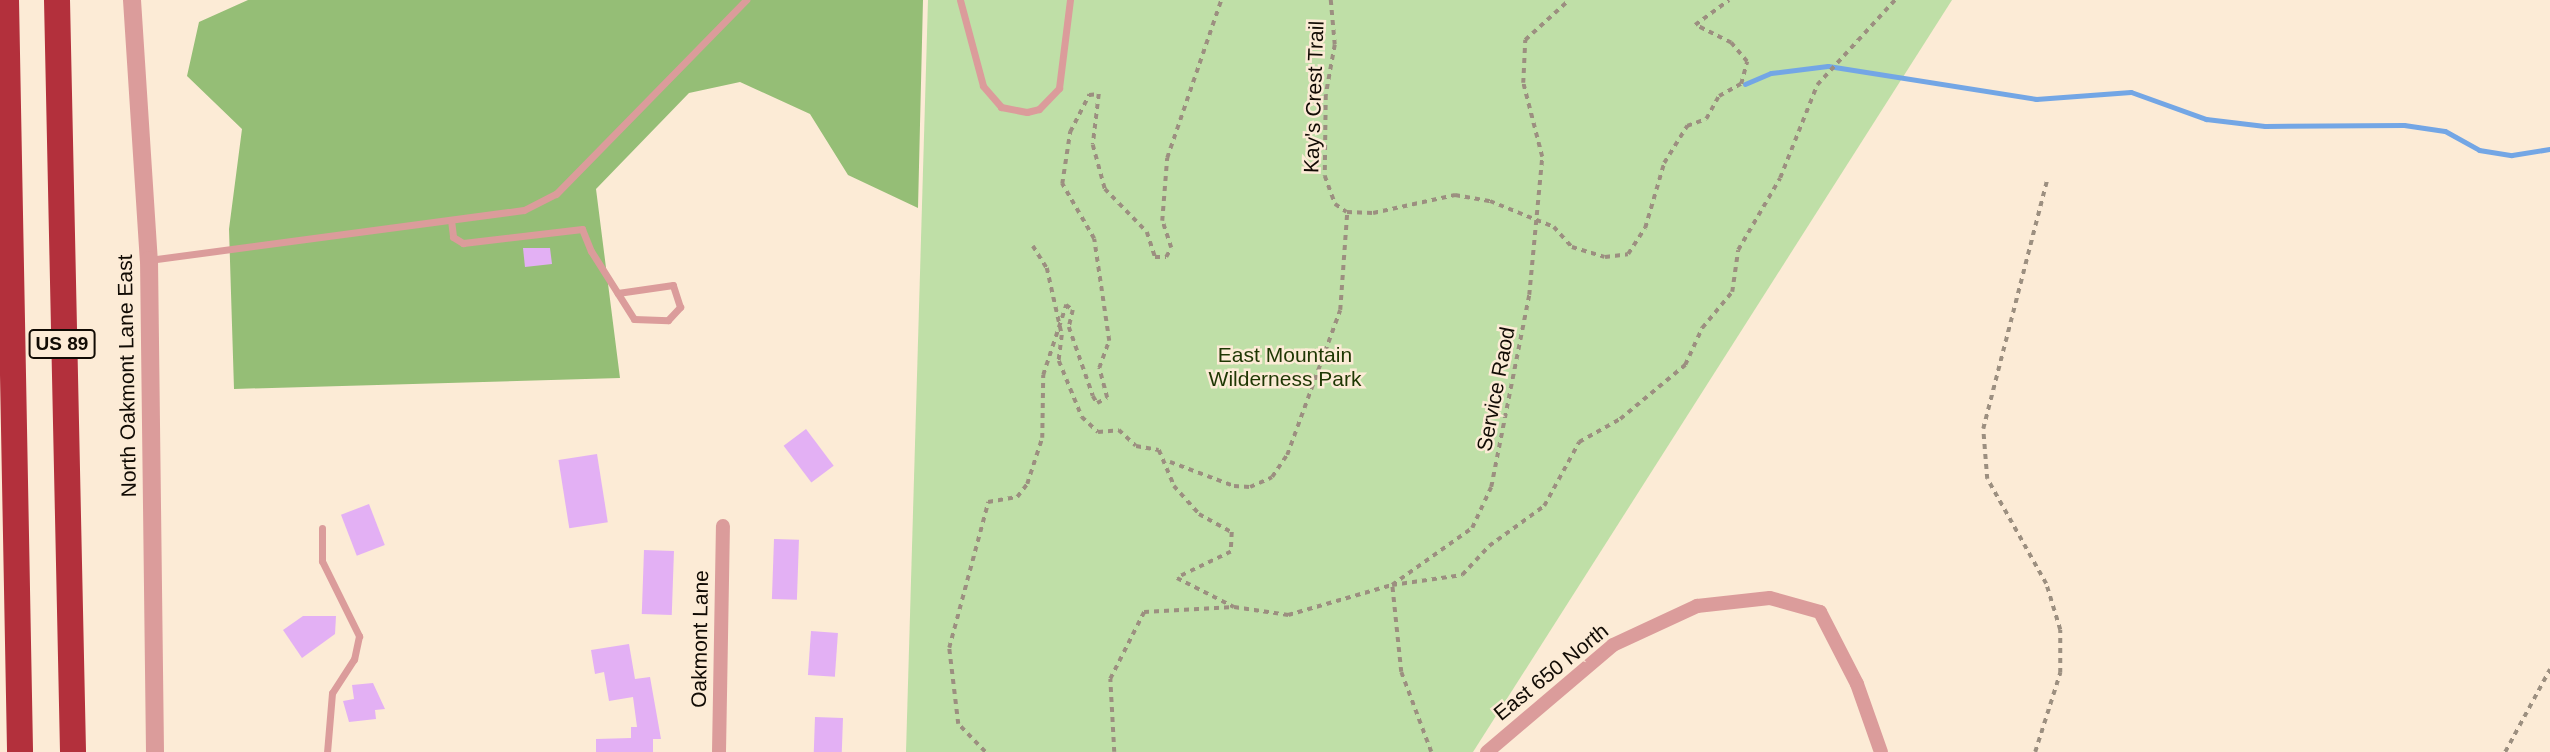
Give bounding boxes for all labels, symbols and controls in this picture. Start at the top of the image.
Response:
street label: Kay's Crest Trail [1299,20,1329,174]
street label: North Oakmont Lane East [112,254,142,498]
street label: Service Raod [1472,325,1520,453]
road number: US 89 [27,328,97,360]
park label: East Mountain Wilderness Park [1209,342,1361,392]
street label: Oakmont Lane [686,570,714,708]
street label: East 650 North [1489,618,1613,726]

